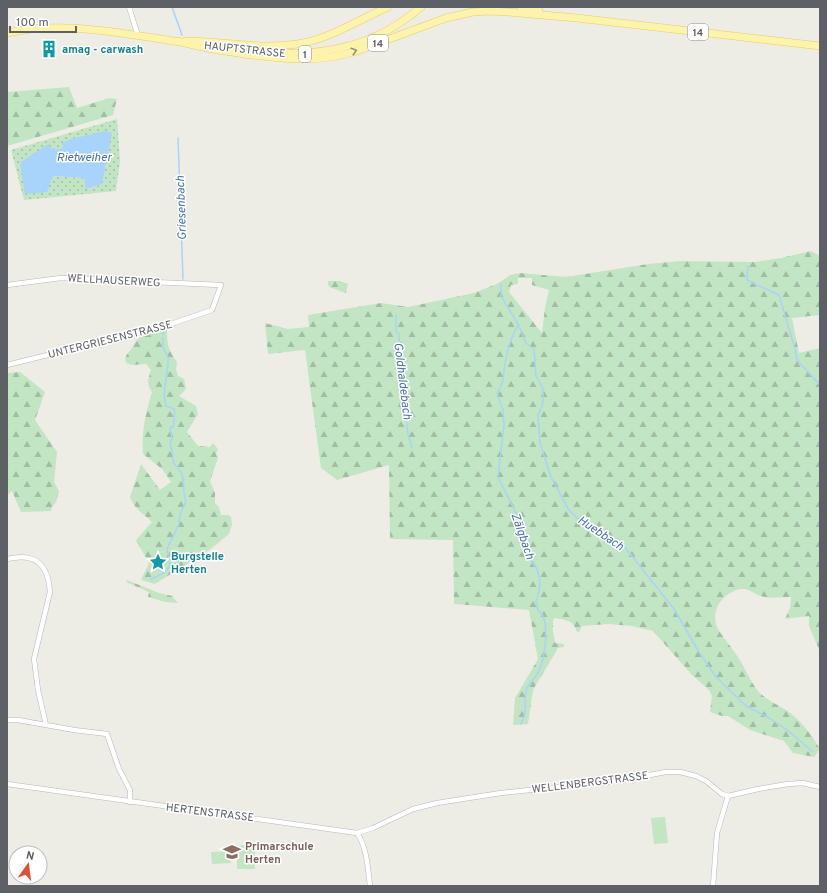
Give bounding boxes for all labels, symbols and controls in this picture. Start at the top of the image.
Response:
scale bar [10,8,76,34]
text: 100 m [16,15,49,31]
road number: 14 [688,24,708,40]
road number: 14 [368,35,388,51]
building icon: amag - carwash [39,39,59,59]
street label: HAUPTSTRASSE [203,39,286,61]
place label: amag - carwash [62,43,143,57]
road number: 1 [299,46,311,62]
one-way arrow [351,47,358,56]
water label: Rietweiher [57,150,113,166]
water label: Griesenbach [173,175,191,241]
street label: WELLHAUSERWEG [67,272,161,290]
street label: UNTERGRIESENSTRASSE [47,318,174,362]
water label: Goldhaldebach [389,342,415,421]
water label: Zälgbach [507,511,538,562]
water label: Huebbach [574,513,627,555]
place label: Burgstelle Herten [171,550,224,577]
place icon: Burgstelle Herten [148,552,168,572]
street label: WELLENBERGSTRASSE [531,769,649,797]
street label: HERTENSTRASSE [165,801,255,825]
place label: Primarschule Herten [245,840,314,867]
school or university icon: Primarschule Herten [222,842,242,862]
north arrow [8,845,48,885]
text: N [25,849,36,864]

